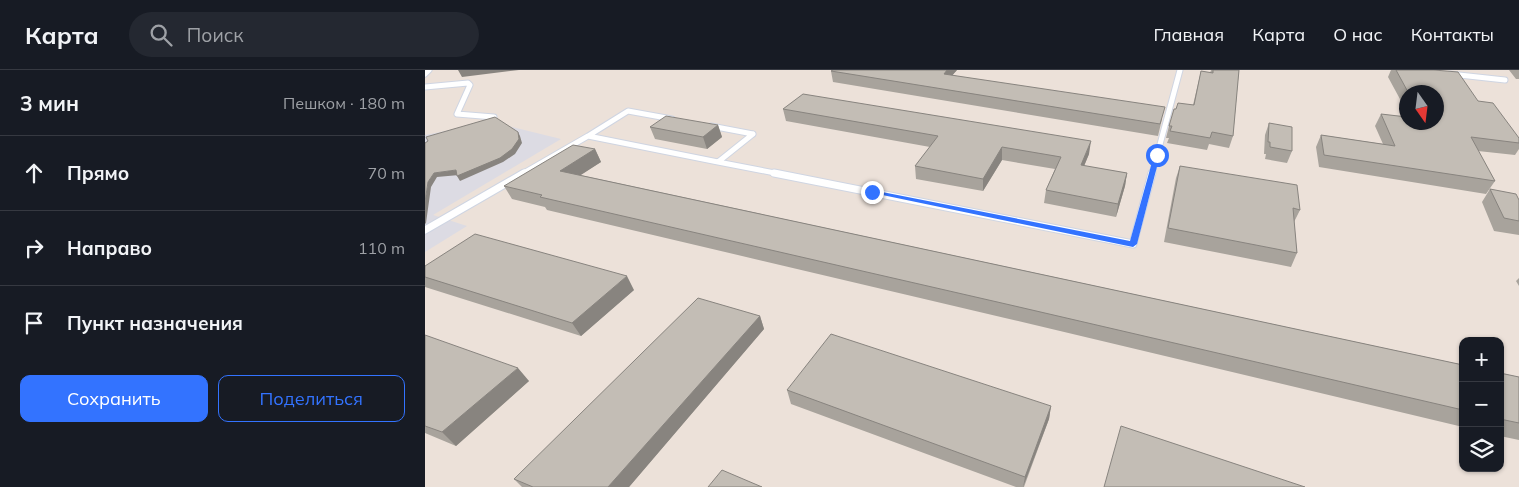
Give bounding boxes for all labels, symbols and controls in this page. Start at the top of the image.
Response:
search box [129,12,479,57]
text: Карта [25,20,99,50]
icon: search [147,21,175,49]
text: Поиск [187,23,244,47]
text: Главная [1154,23,1224,46]
text: Карта [1252,23,1305,46]
text: О нас [1333,23,1383,46]
text: Контакты [1411,23,1494,46]
north arrow [1399,85,1444,130]
text: 3 мин [20,90,79,116]
text: Пешком · 180 m [283,93,405,113]
route start [1146,144,1169,167]
icon: ahead [20,159,48,187]
text: Прямо [67,161,129,185]
text: 70 m [368,163,405,183]
route end [861,181,884,204]
icon: right [20,234,48,262]
text: Направо [67,236,152,260]
text: 110 m [358,238,405,258]
icon: arrive [20,309,48,337]
text: Пункт назначения [67,311,243,335]
map controls [1459,337,1504,472]
button: + [1459,337,1504,382]
button: Сохранить [20,375,208,422]
button: Поделиться [218,375,405,422]
button: − [1459,382,1504,427]
button: layers [1459,427,1504,472]

